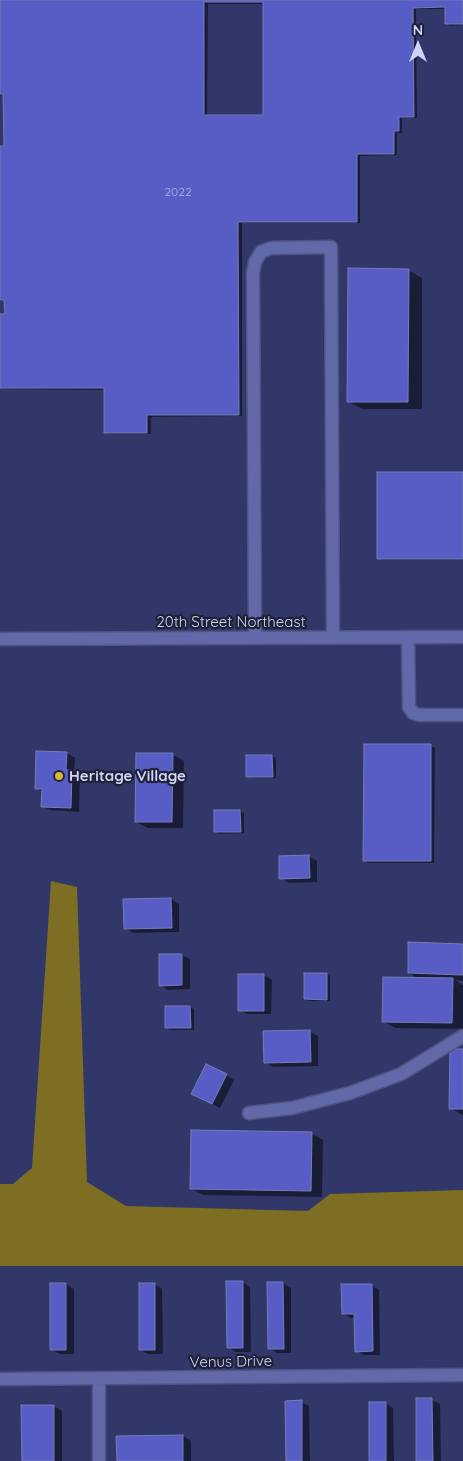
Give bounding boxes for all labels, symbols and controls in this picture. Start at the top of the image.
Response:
north arrow [393,20,443,70]
text: N [413,21,423,39]
house number: 2022 [164,185,192,199]
street label: 20th Street Northeast [156,613,306,631]
place label: Heritage Village [69,767,186,785]
marker: Heritage Village [53,770,65,782]
street label: Venus Drive [190,1352,272,1372]

